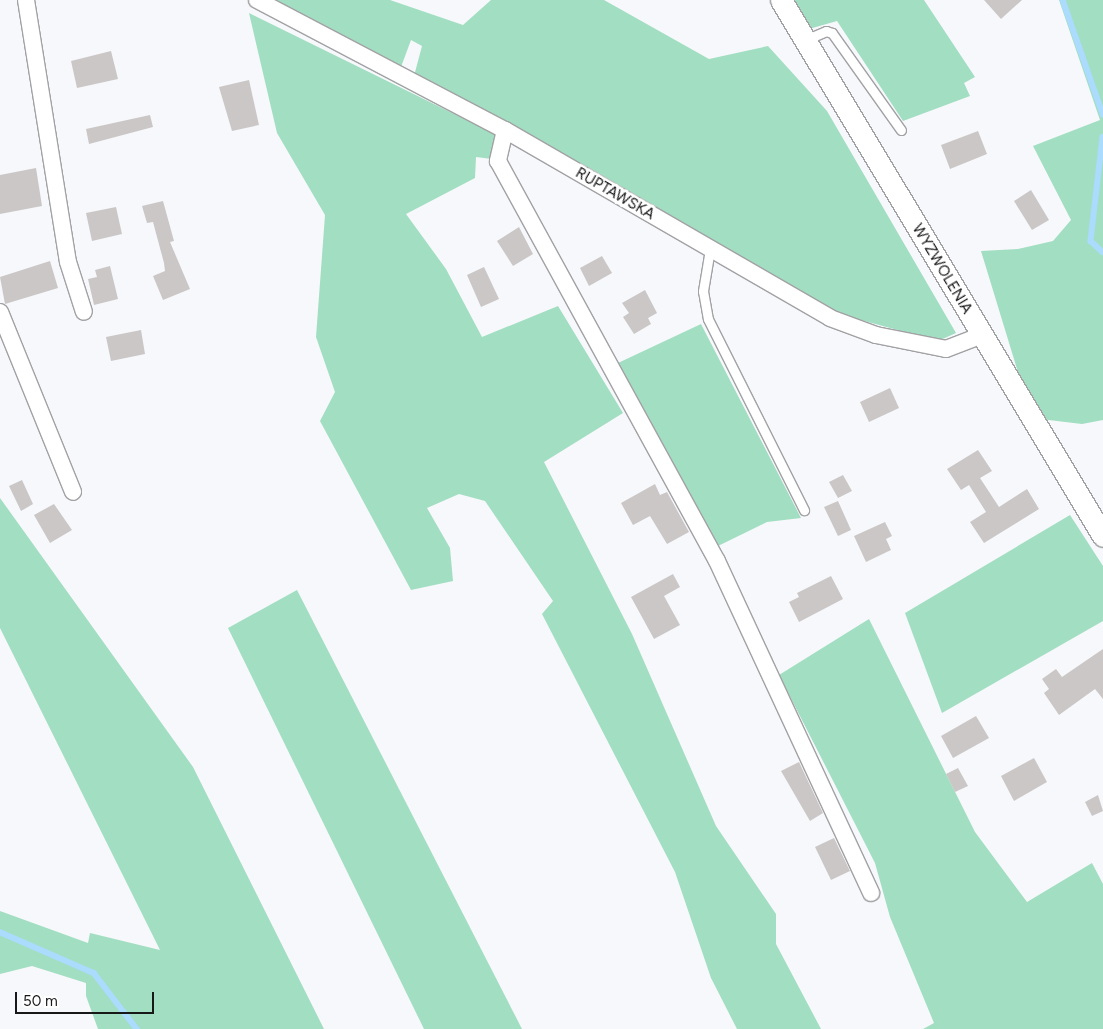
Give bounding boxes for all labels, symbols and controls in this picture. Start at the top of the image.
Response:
street label: RUPTAWSKA [572,164,658,224]
street label: WYZWOLENIA [908,221,976,317]
scale bar [18,982,156,1014]
text: 50 m [23,992,58,1010]

